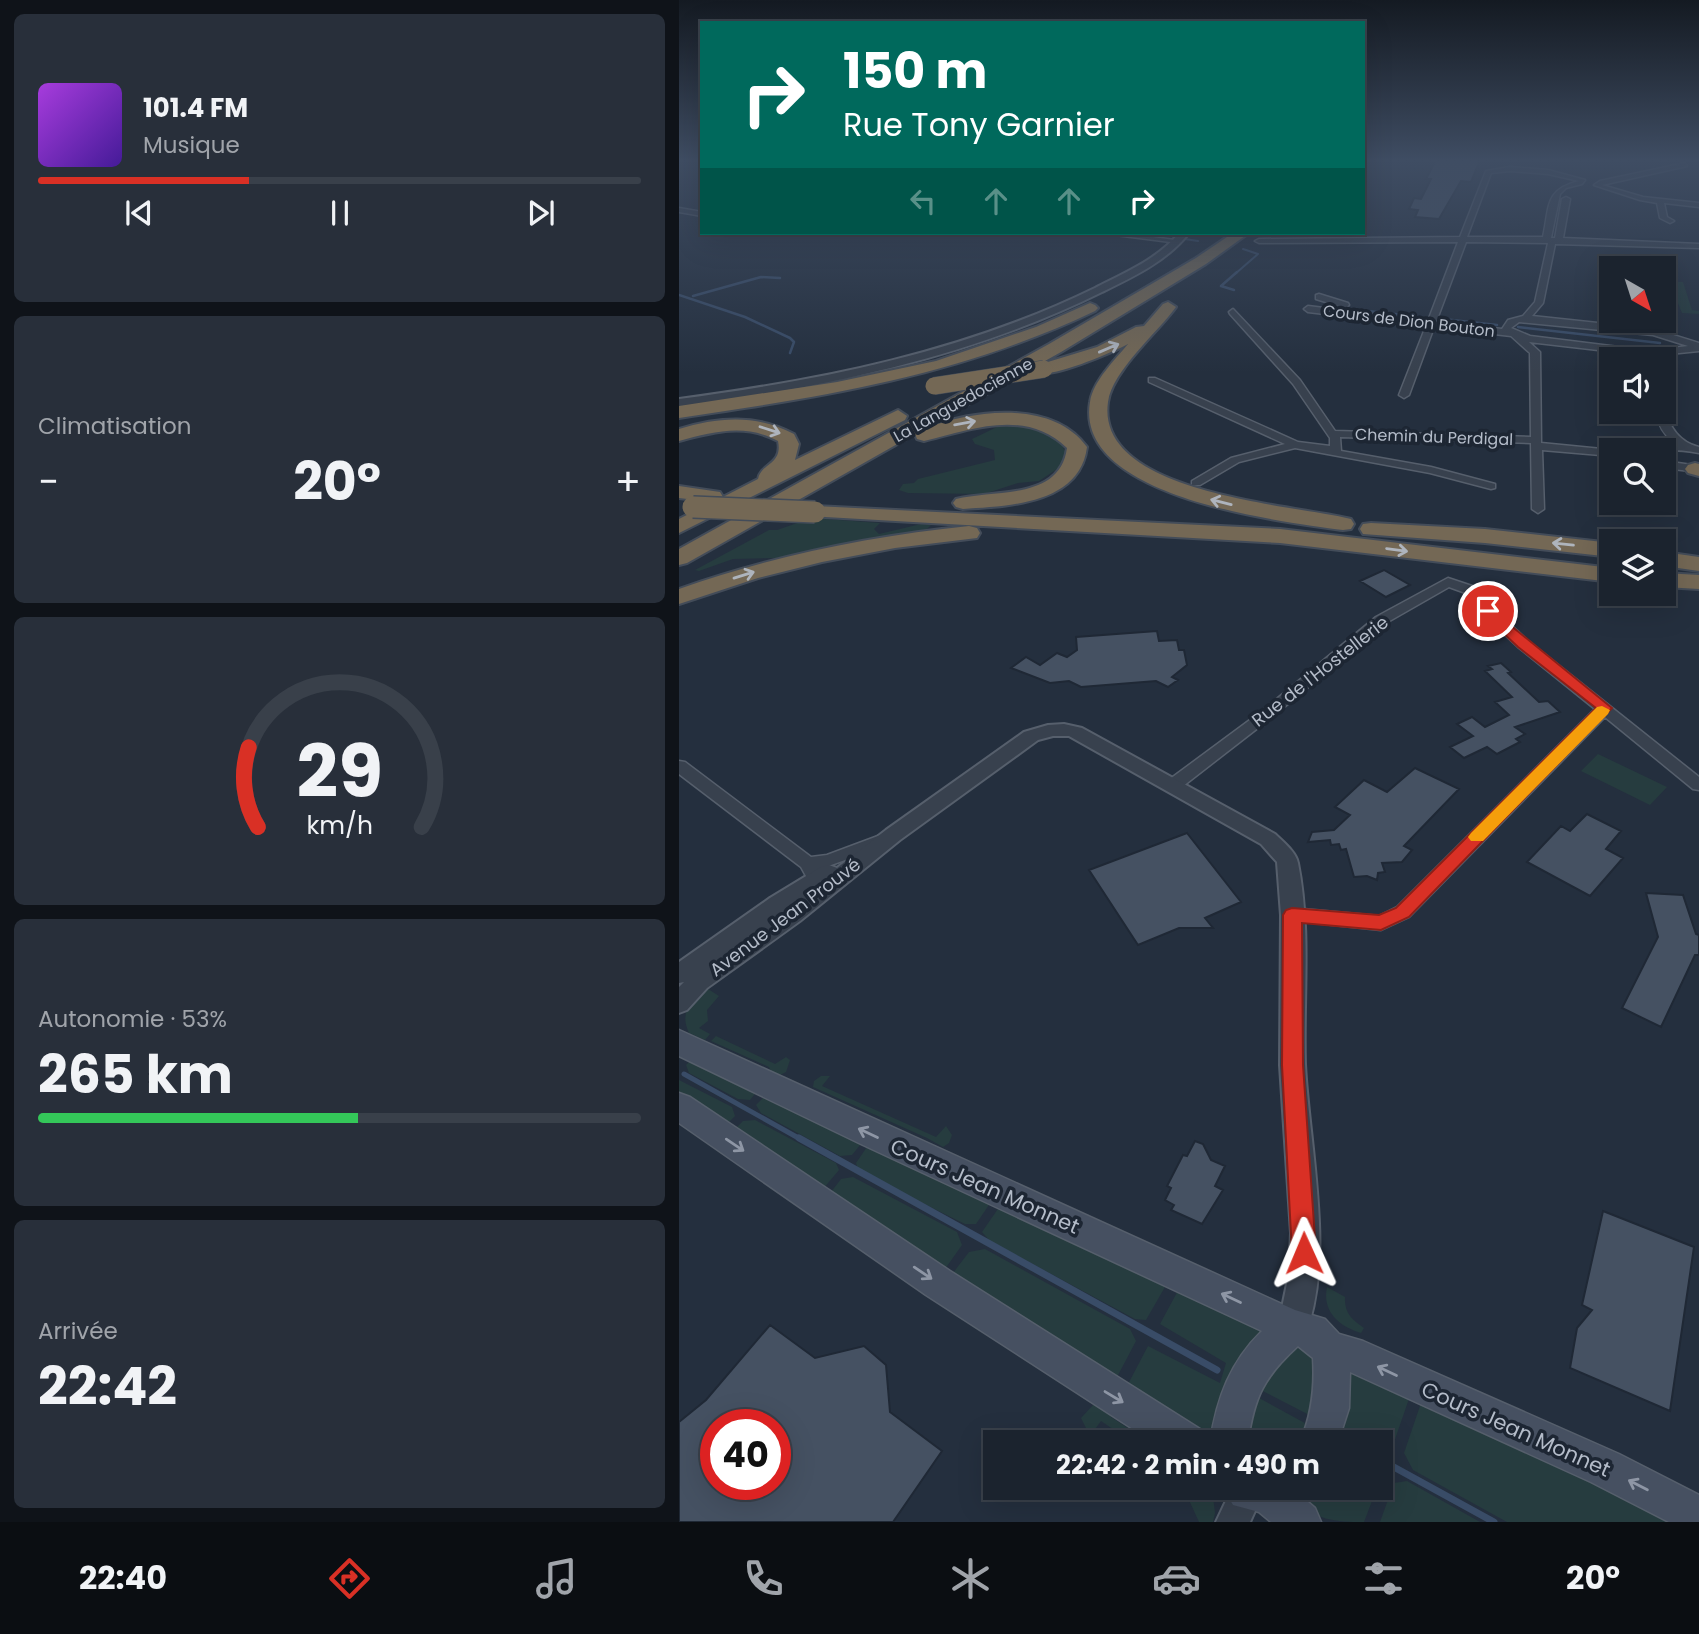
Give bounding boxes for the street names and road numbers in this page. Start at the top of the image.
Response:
street label: Cours de Dion Bouton [1322,299,1496,343]
street label: La Languedocienne [889,352,1037,448]
street label: Chemin du Perdigal [1355,423,1513,451]
street label: Rue de l'Hostellerie [1246,610,1394,732]
street label: Avenue Jean Prouvé [704,852,866,982]
street label: Cours Jean Monnet [886,1131,1084,1241]
street label: Cours Jean Monnet [1417,1374,1615,1484]

